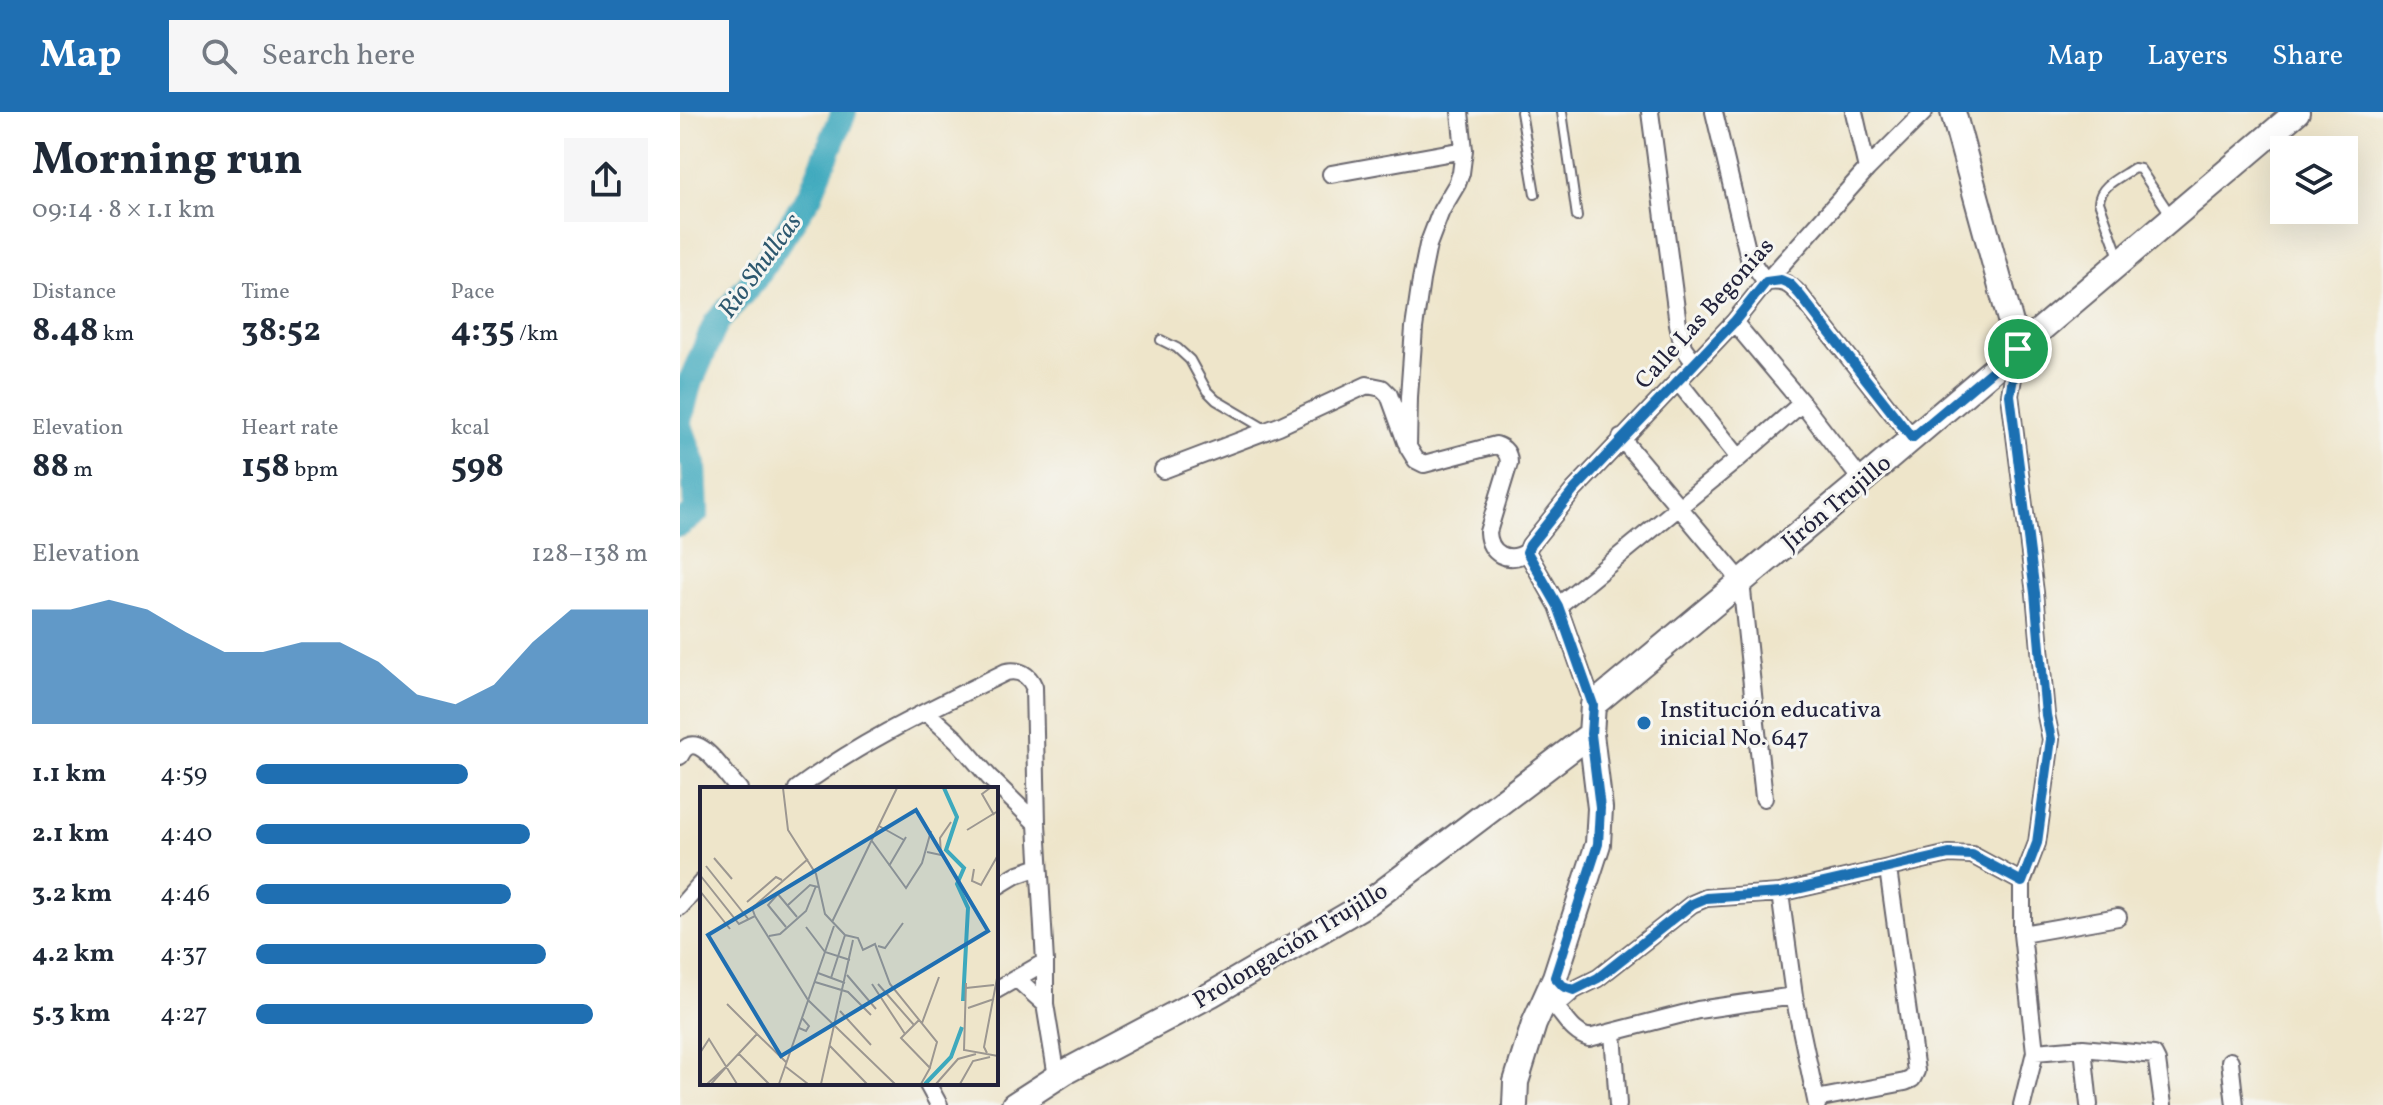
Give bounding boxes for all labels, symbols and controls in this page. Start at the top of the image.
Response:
search box [169,20,729,92]
text: Map [40,30,121,83]
icon: search [197,34,241,78]
text: Search here [261,35,415,77]
text: Map [2047,37,2103,76]
text: Layers [2147,37,2228,76]
text: Share [2272,37,2343,76]
text: Morning run [32,131,303,192]
map controls [2270,136,2358,224]
button: layers [2270,136,2358,224]
button: share [564,138,648,222]
text: 09:14 · 8 × 1.1 km [32,192,215,228]
water label: Rio Shullcas [710,206,811,326]
street label: Calle Las Begonias [1628,231,1783,398]
text: Distance [32,277,116,308]
text: Time [241,277,290,308]
text: Pace [451,277,495,308]
text: 8.48 [32,308,98,355]
text: 38:52 [241,308,321,355]
text: 4:35 [451,308,515,355]
pin [1984,315,2052,383]
text: km [98,319,134,350]
text: /km [515,319,559,350]
icon: arrive [1996,327,2040,371]
text: Elevation [32,413,123,444]
text: Heart rate [241,413,338,444]
text: kcal [451,413,490,444]
text: 88 [32,444,69,491]
text: 158 [241,444,290,491]
text: 598 [451,444,504,491]
street label: Jirón Trujillo [1775,447,1900,560]
text: m [69,455,93,486]
text: bpm [290,455,338,486]
text: Elevation [32,536,140,572]
text: 128–138 m [531,536,648,572]
place label: Institución educativa inicial No. 647 [1660,694,1882,756]
marker: Institución educativa inicial No. 647 [1635,714,1653,732]
text: 1.1 km [32,756,106,792]
text: 4:59 [160,756,207,792]
inset map [700,787,998,1085]
text: 2.1 km [32,816,109,852]
text: 4:40 [160,816,212,852]
street label: Prolongación Trujillo [1187,875,1395,1018]
text: 3.2 km [32,876,112,912]
text: 4:46 [160,876,210,912]
text: 4.2 km [32,936,115,972]
text: 4:37 [160,936,208,972]
text: 5.3 km [32,996,111,1032]
text: 4:27 [160,996,208,1032]

